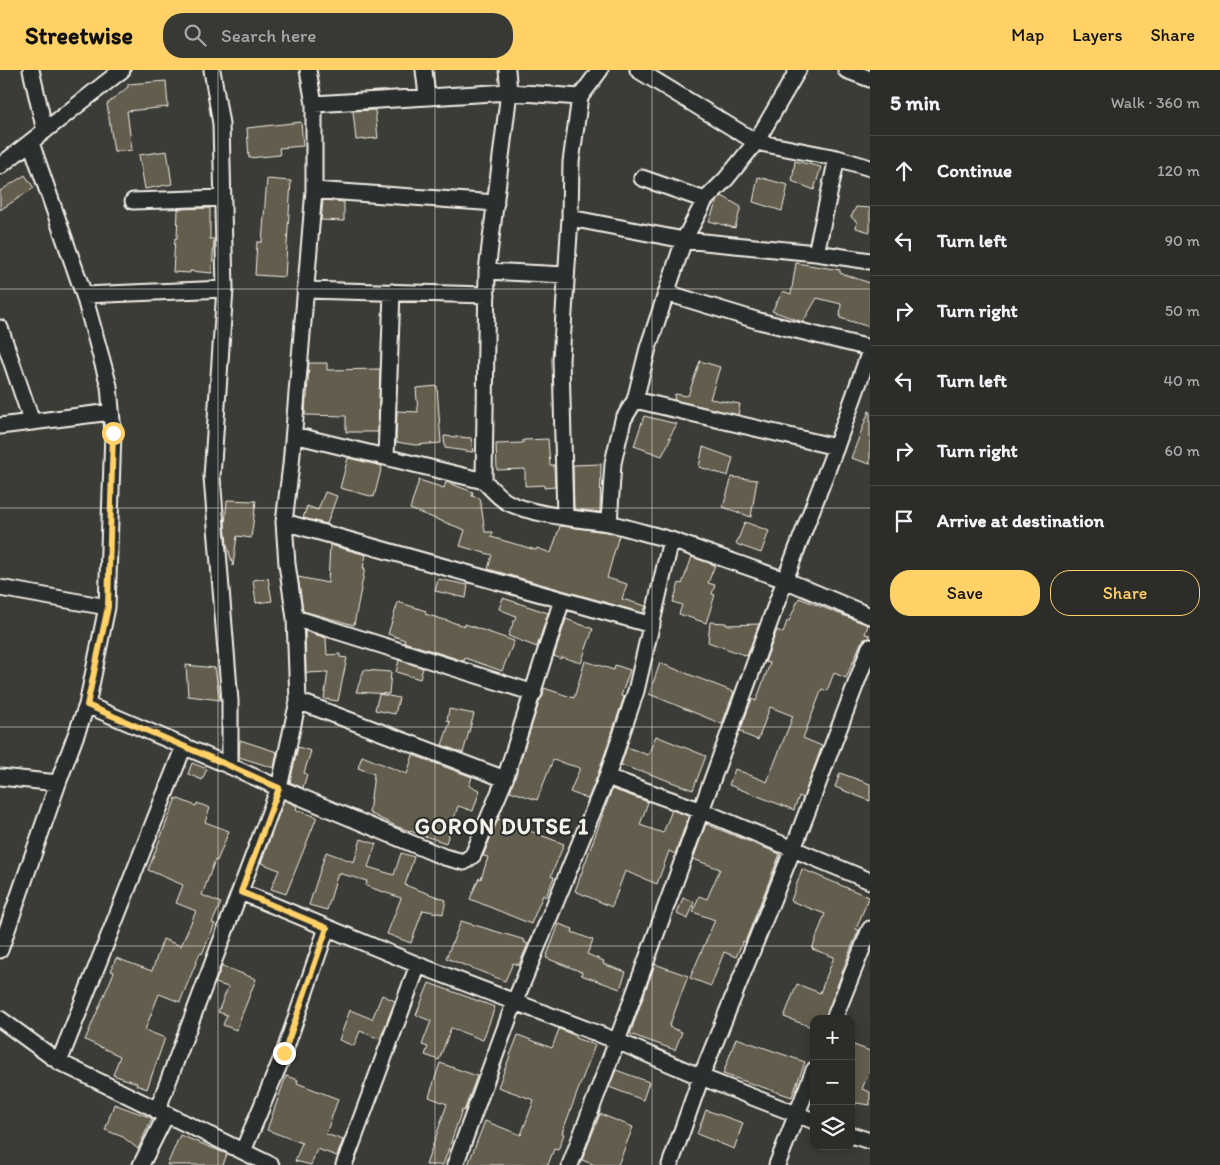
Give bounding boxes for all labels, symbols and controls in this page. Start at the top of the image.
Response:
search box [163,13,513,58]
text: Streetwise [25,21,133,50]
icon: search [181,21,209,49]
text: Search here [221,24,316,47]
text: Map [1011,24,1044,46]
text: Layers [1072,24,1122,46]
text: Share [1150,24,1195,46]
text: 5 min [890,90,940,115]
text: Walk · 360 m [1111,93,1200,112]
icon: ahead [890,157,918,185]
text: Continue [937,159,1012,182]
text: 120 m [1157,161,1200,180]
icon: left [890,227,918,255]
text: Turn left [937,229,1007,252]
text: 90 m [1165,231,1200,250]
icon: right [890,297,918,325]
text: Turn right [937,299,1018,322]
text: 50 m [1165,301,1200,320]
icon: left [890,367,918,395]
text: Turn left [937,369,1007,392]
text: 40 m [1163,371,1200,390]
route start [102,422,125,445]
icon: right [890,437,918,465]
text: Turn right [937,439,1018,462]
text: 60 m [1165,441,1200,460]
icon: arrive [890,507,918,535]
text: Arrive at destination [937,509,1104,532]
button: Save [890,570,1040,616]
button: Share [1050,570,1200,616]
district label: GORON DUTSE 1 [415,813,589,840]
map controls [810,1015,855,1150]
button: + [810,1015,855,1060]
route end [273,1042,296,1065]
button: − [810,1060,855,1105]
button: layers [810,1105,855,1150]

